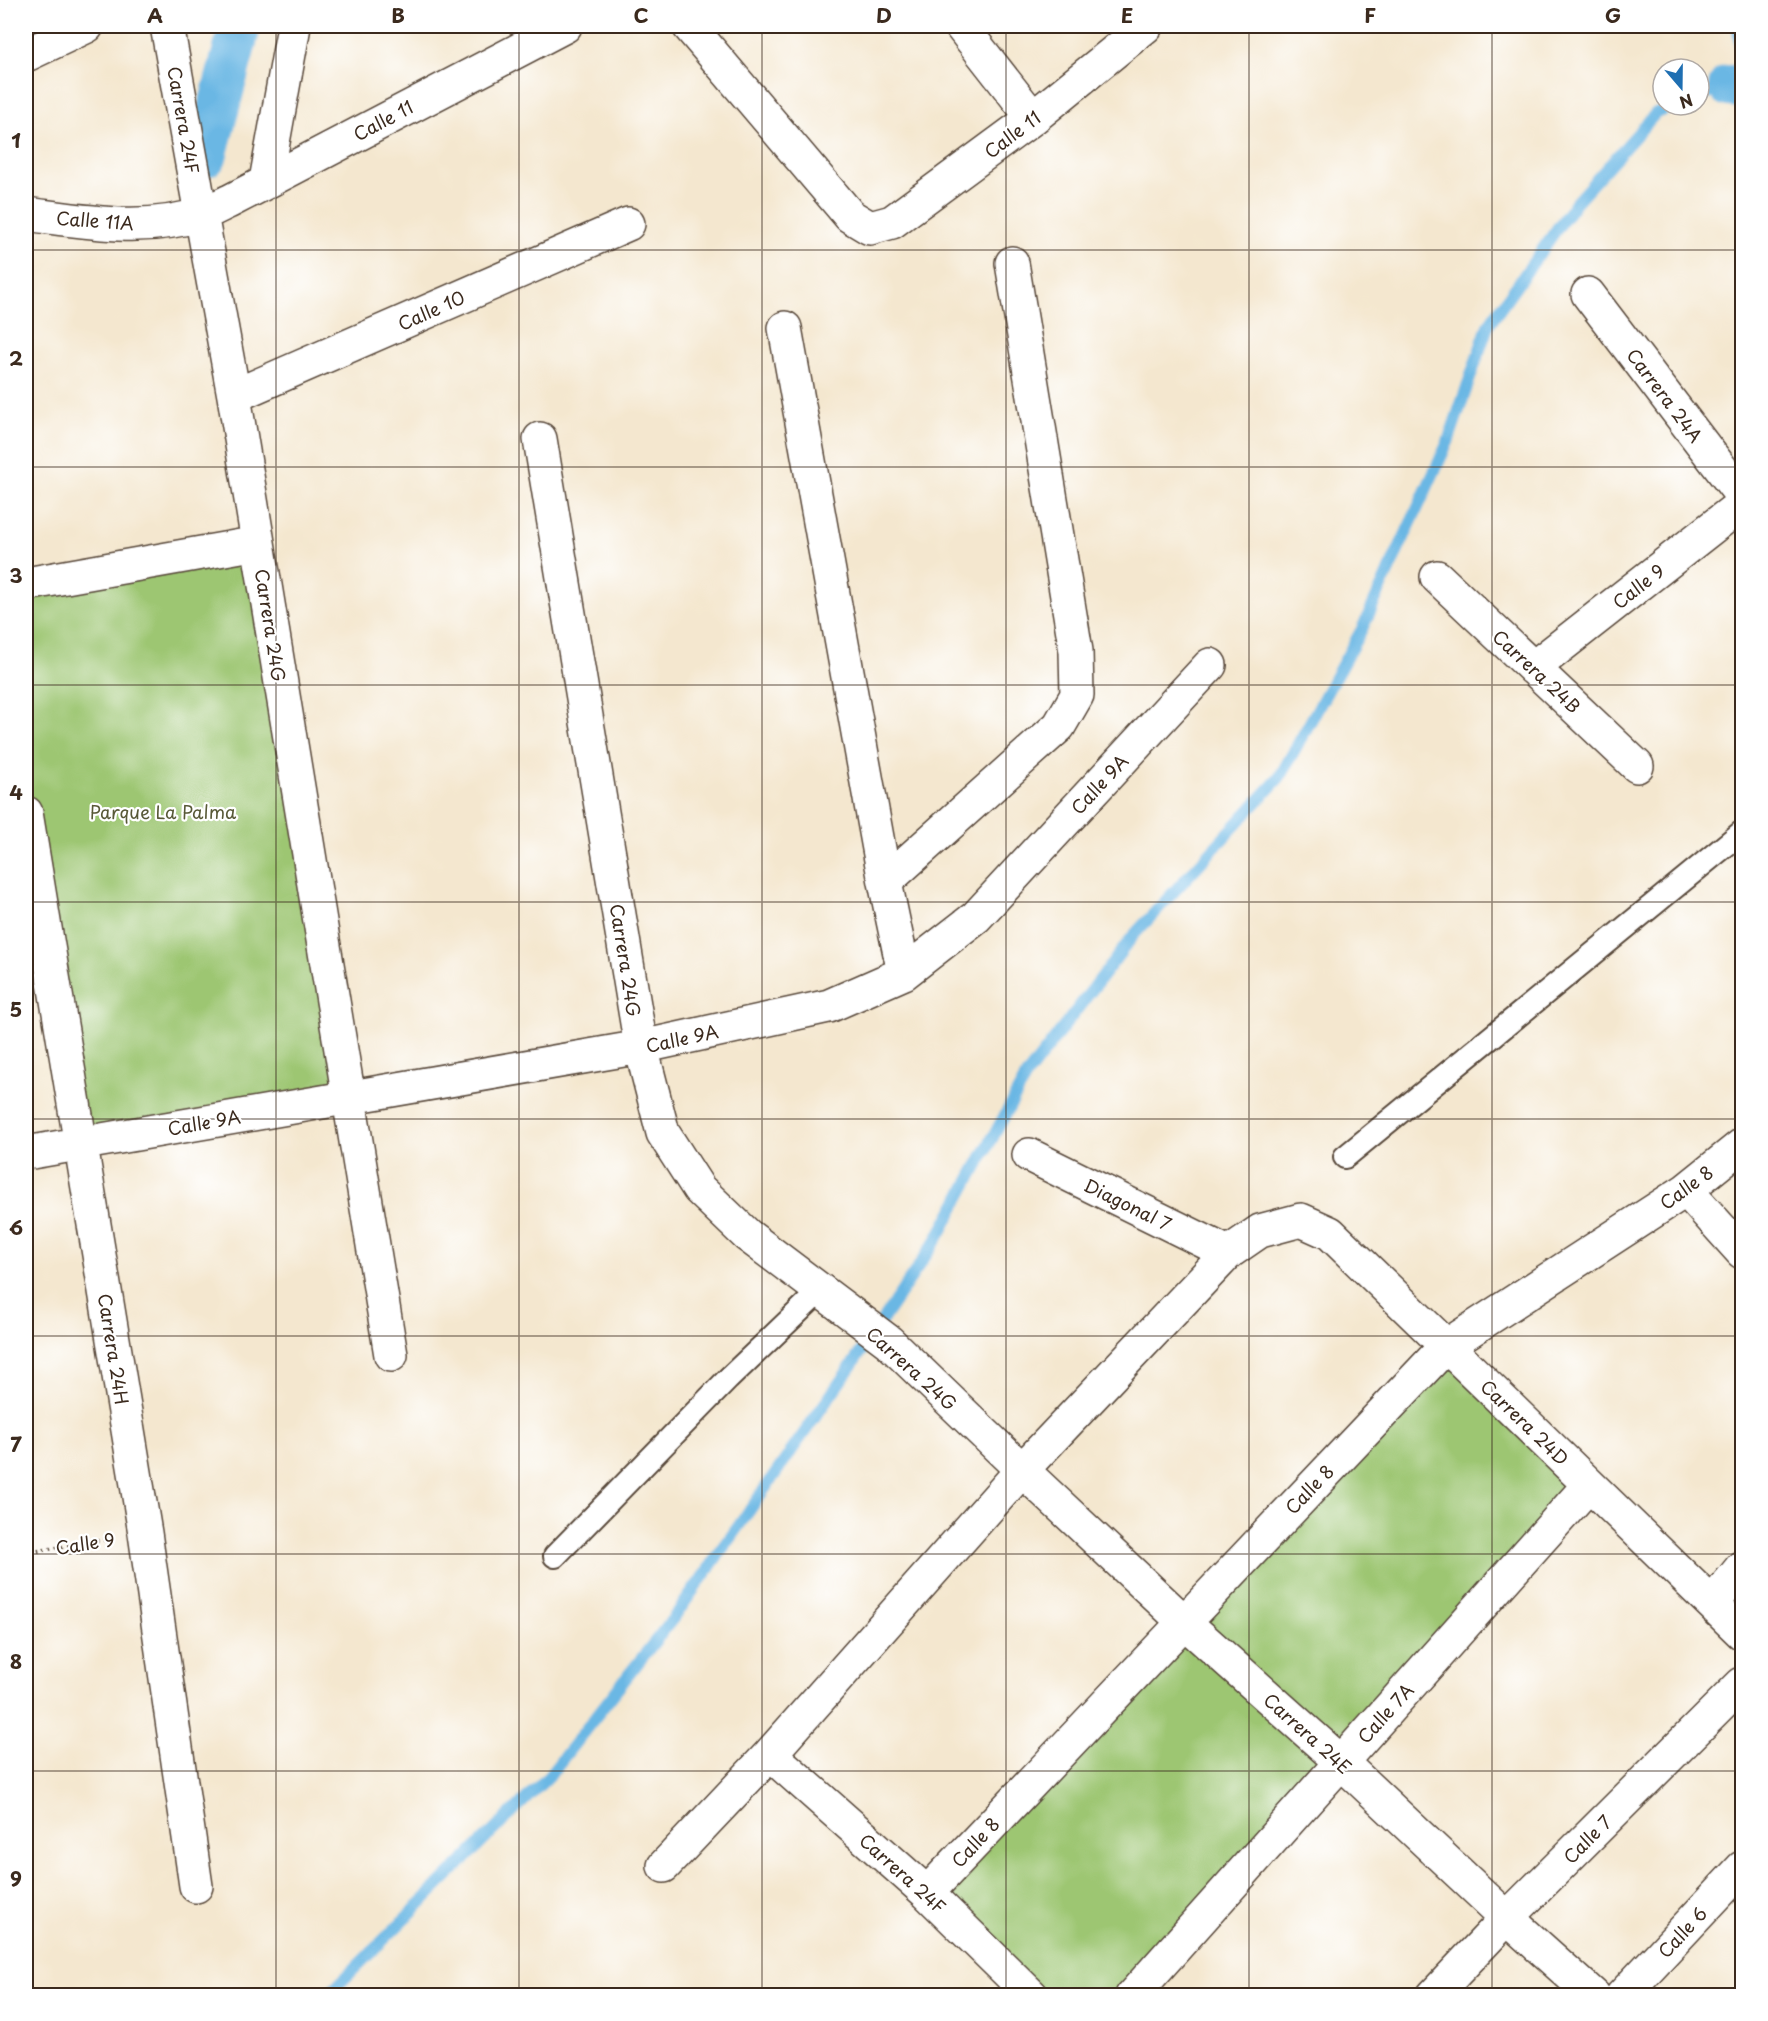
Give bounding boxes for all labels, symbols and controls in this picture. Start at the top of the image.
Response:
text: A [147,0,163,30]
text: B [391,0,405,30]
text: C [633,0,649,30]
text: D [876,0,892,30]
text: E [1121,0,1133,30]
text: F [1364,0,1376,30]
text: G [1605,0,1621,30]
north arrow [1651,57,1711,117]
street label: Carrera 24F [161,64,207,176]
text: N [1676,89,1697,115]
street label: Calle 11 [348,93,418,147]
street label: Calle 11 [978,104,1046,164]
text: 1 [11,125,21,155]
street label: Calle 11A [55,204,135,236]
street label: Calle 10 [393,283,469,337]
street label: Carrera 24A [1621,342,1709,448]
text: 2 [9,343,23,373]
street label: Calle 9 [1606,557,1670,615]
text: 3 [9,560,23,590]
street label: Carrera 24G [249,567,293,683]
street label: Carrera 24B [1487,623,1587,719]
street label: Calle 9A [1064,748,1134,820]
text: 4 [9,777,23,807]
park label: Parque La Palma [90,798,237,825]
street label: Carrera 24G [604,902,648,1018]
text: 5 [10,994,22,1024]
street label: Calle 9A [643,1017,721,1059]
street label: Calle 9A [165,1102,243,1142]
street label: Calle 8 [1654,1158,1718,1216]
street label: Diagonal 7 [1080,1171,1176,1237]
text: 6 [9,1212,23,1242]
street label: Carrera 24H [92,1292,136,1406]
street label: Carrera 24G [861,1320,963,1416]
street label: Carrera 24D [1475,1373,1575,1471]
text: 7 [10,1429,22,1459]
street label: Calle 8 [1278,1458,1340,1520]
street label: Calle 9 [53,1525,117,1561]
text: 8 [10,1646,22,1676]
street label: Calle 7A [1351,1677,1419,1749]
street label: Carrera 24E [1258,1686,1358,1780]
street label: Calle 7 [1557,1809,1617,1869]
street label: Calle 8 [945,1811,1005,1873]
street label: Carrera 24F [854,1827,952,1919]
text: 9 [10,1863,22,1893]
street label: Calle 6 [1651,1900,1713,1964]

